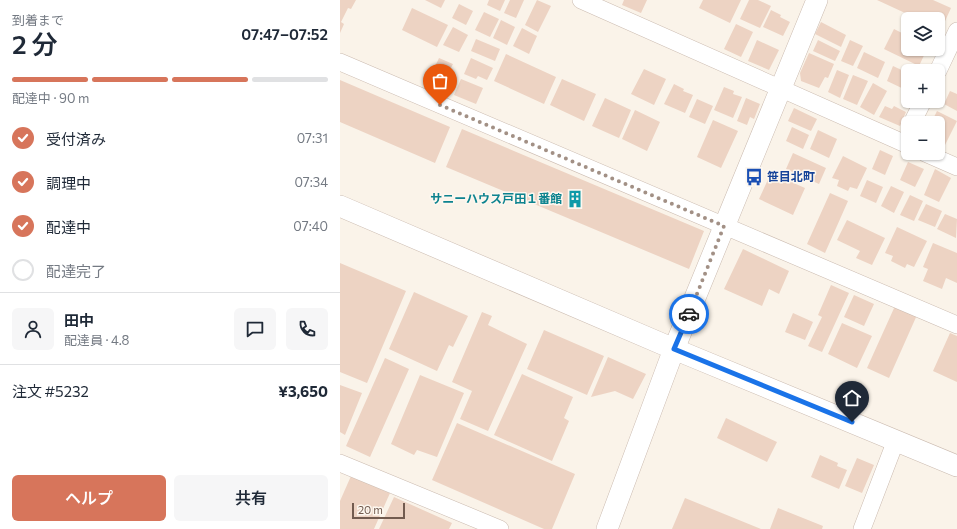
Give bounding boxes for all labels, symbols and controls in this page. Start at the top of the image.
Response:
text: 到着まで [12,12,64,28]
map controls [901,12,945,160]
button: layers [901,12,945,56]
text: 07:47–07:52 [241,25,328,43]
text: 2 分 [12,28,58,59]
pin [423,64,457,105]
button: + [901,64,945,108]
icon: bag [429,70,451,92]
text: 配達中 · 90 m [12,90,89,106]
button: − [901,116,945,160]
icon: check [12,127,34,149]
text: 受付済み [46,130,106,148]
text: 07:31 [297,130,328,146]
bus stop icon: 笹目北町 [744,167,764,187]
place label: 笹目北町 [767,169,815,183]
icon: check [12,171,34,193]
text: 調理中 [46,174,91,192]
text: 07:34 [294,174,328,190]
building icon: サニーハウス戸田１番館 [565,189,585,209]
place label: サニーハウス戸田１番館 [430,191,562,205]
icon: check [12,215,34,237]
text: 配達中 [46,218,91,236]
text: 07:40 [293,218,328,234]
text: 配達完了 [46,262,106,280]
courier [669,294,709,334]
icon: car [678,303,700,325]
button: person [12,308,54,350]
button: chat [234,308,276,350]
button: phone [286,308,328,350]
text: 田中 [64,311,94,329]
text: 配達員 · 4.8 [64,332,130,348]
pin [835,381,869,422]
text: 注文 #5232 [12,382,89,400]
text: ¥3,650 [278,382,328,400]
icon: home [841,387,863,409]
button: ヘルプ [12,475,166,521]
button: 共有 [174,475,328,521]
scale bar [352,501,405,520]
text: 20 m [358,503,383,516]

